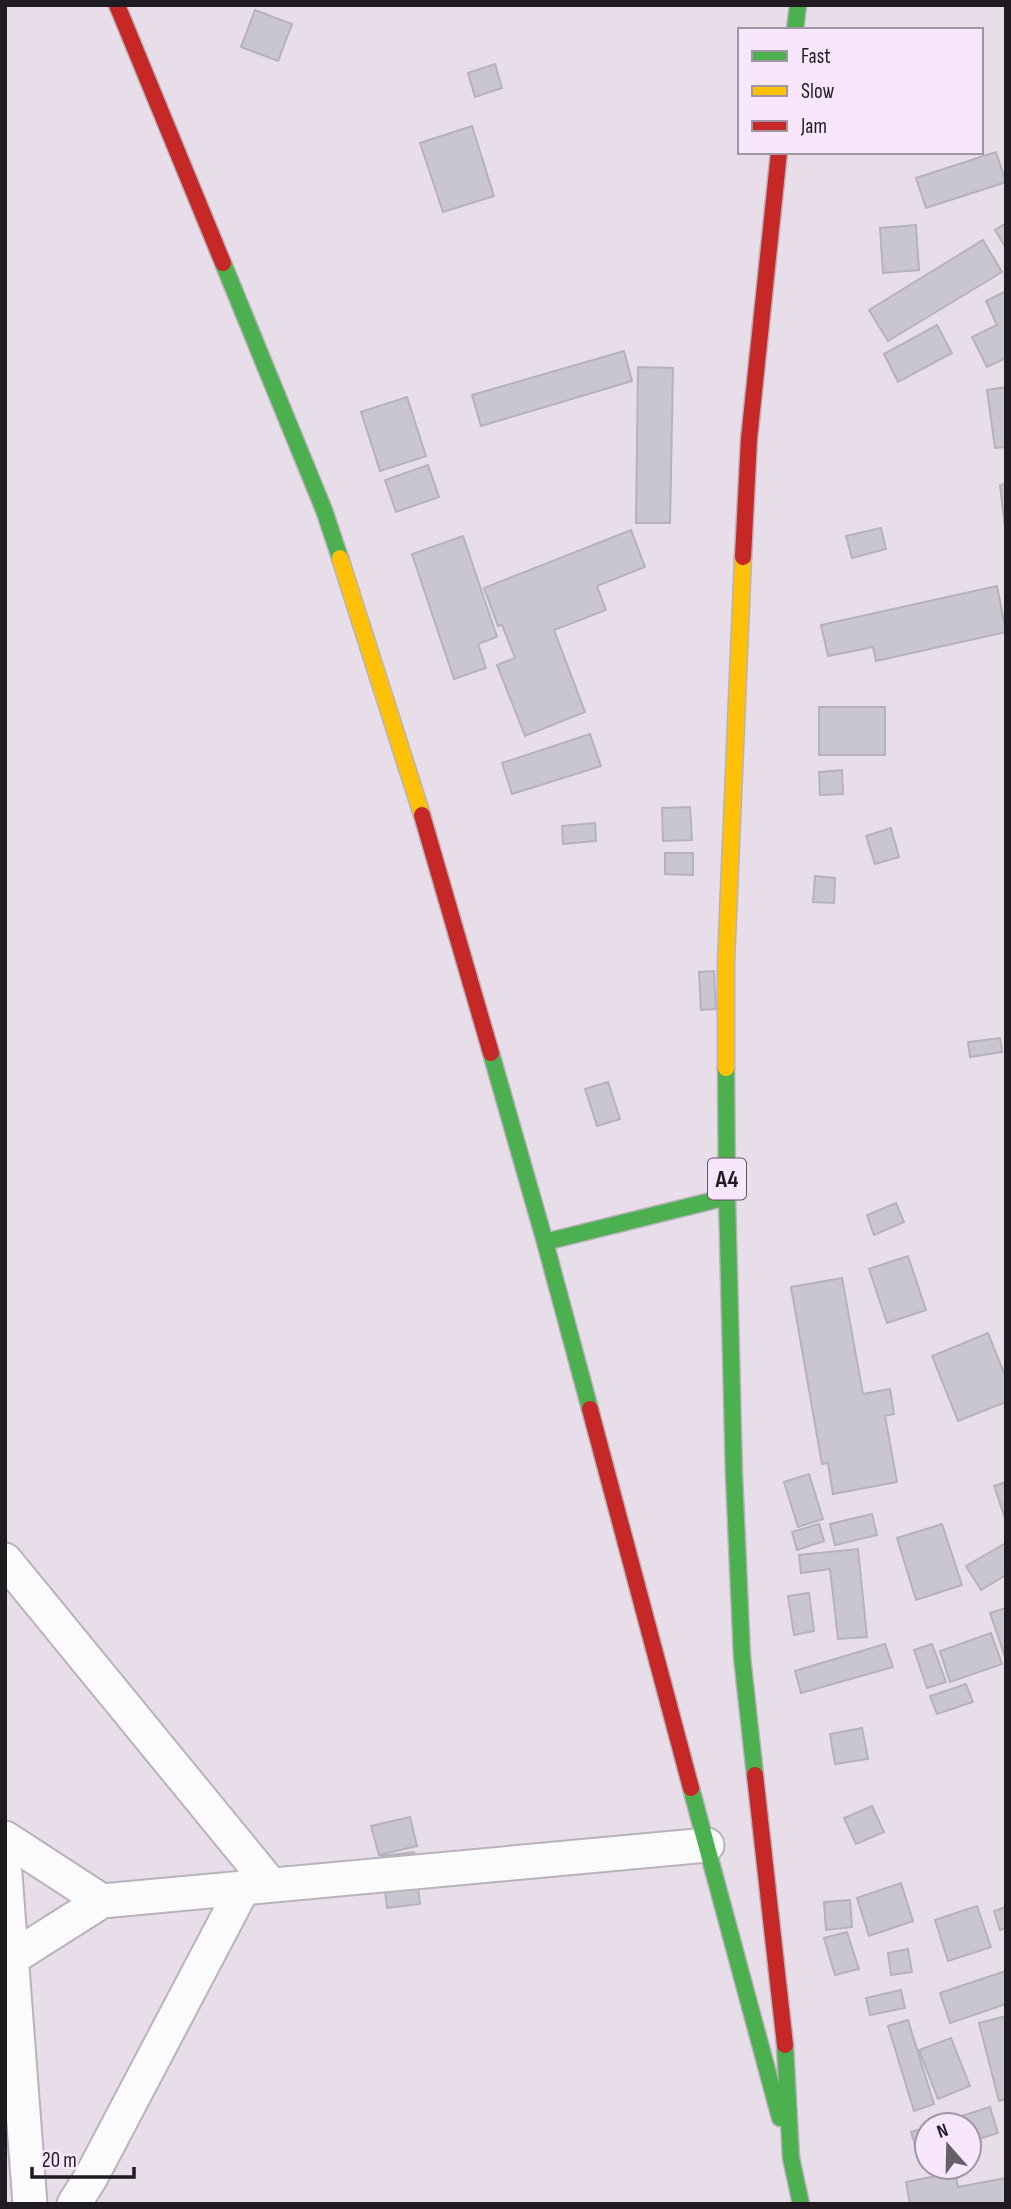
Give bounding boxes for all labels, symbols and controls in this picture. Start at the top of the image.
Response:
legend [738,28,983,154]
text: Fast [801,44,831,69]
text: Slow [801,79,835,104]
text: Jam [800,114,827,139]
road number: A4 [708,1158,746,1199]
north arrow [913,2111,983,2181]
text: N [934,2119,951,2144]
scale bar [32,2136,133,2180]
text: 20 m [42,2148,77,2173]

